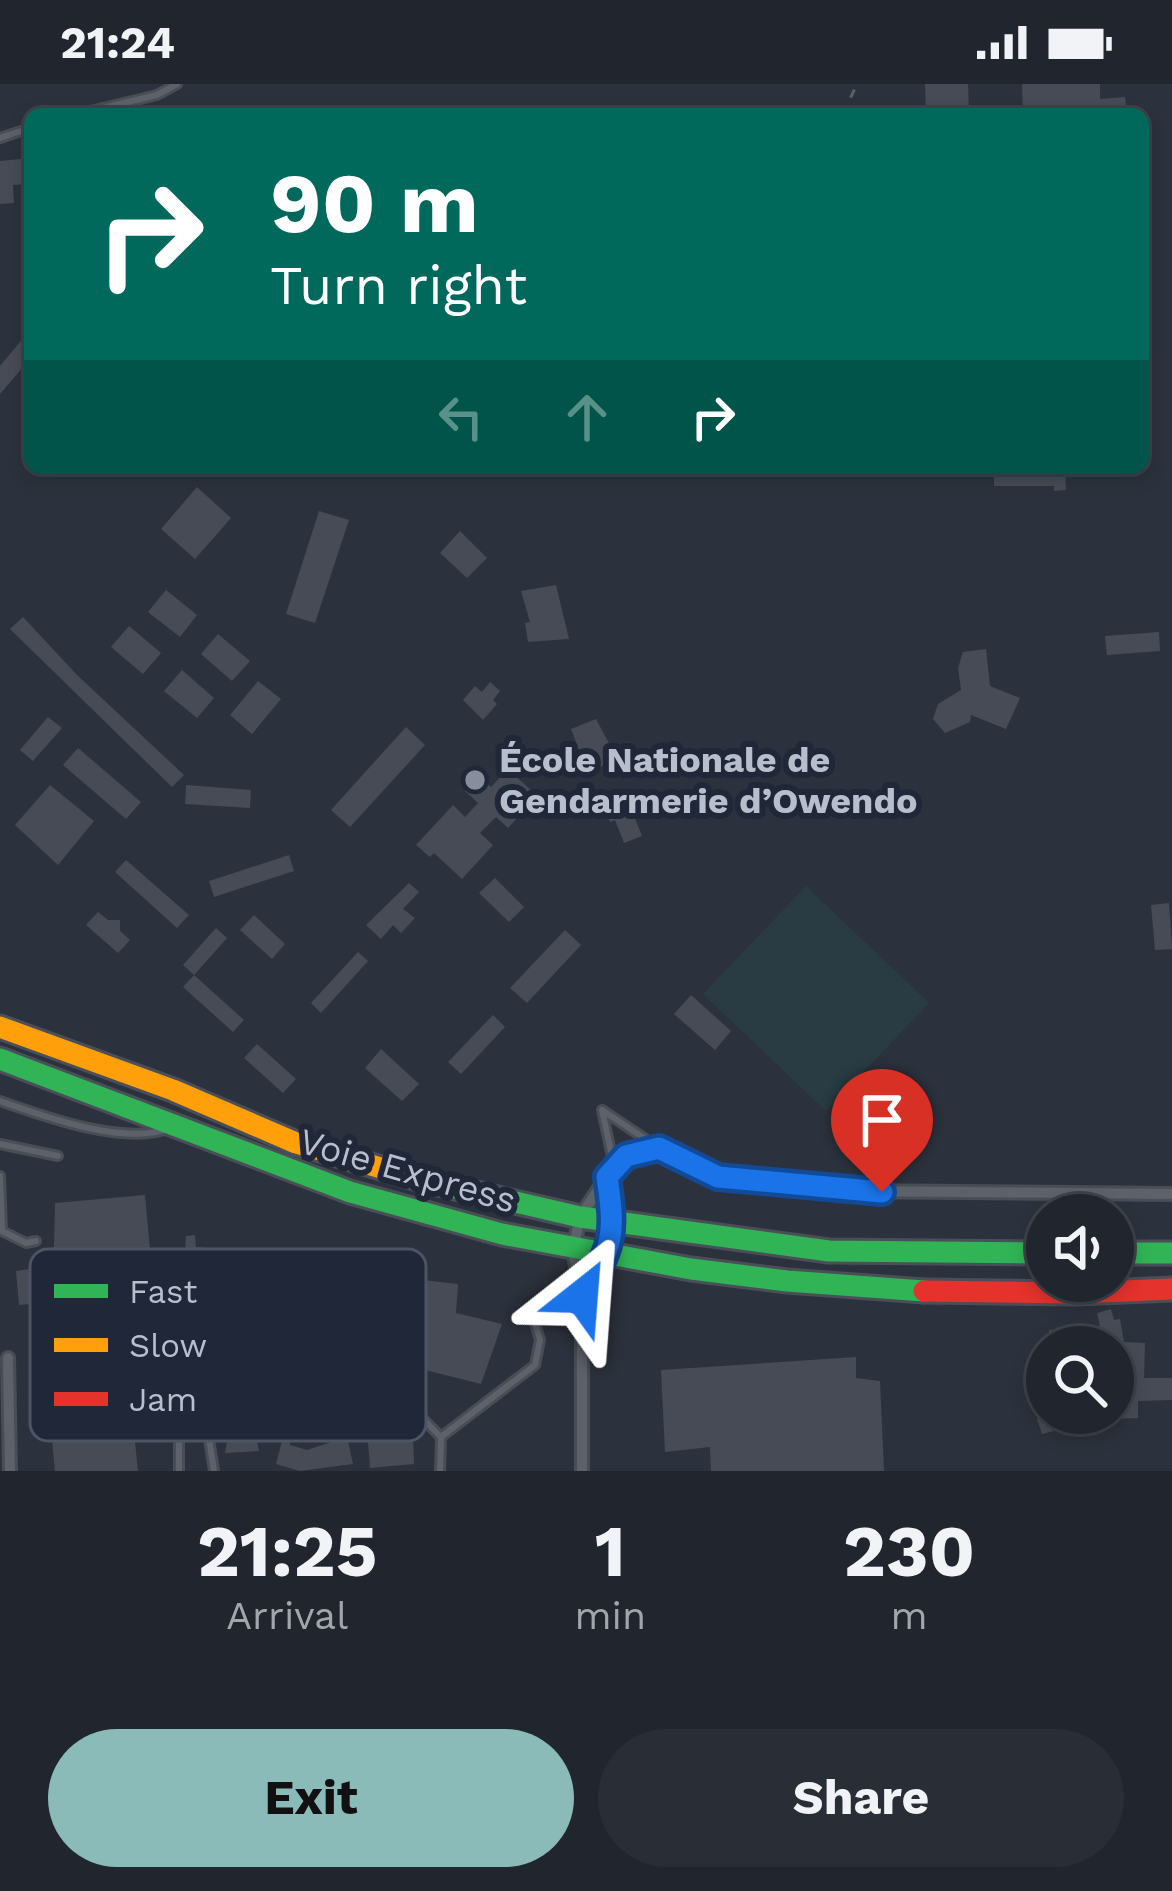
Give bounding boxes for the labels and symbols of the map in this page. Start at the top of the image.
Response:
place label: École Nationale de Gendarmerie d’Owendo [499,739,918,822]
marker: École Nationale de Gendarmerie d’Owendo [462,767,488,793]
pin [831,1069,933,1192]
street label: Voie Express [295,1120,521,1222]
position arrow [519,1233,645,1359]
legend [30,1249,426,1441]
text: Fast [129,1272,198,1311]
text: Slow [129,1326,207,1365]
text: Jam [129,1380,197,1419]

